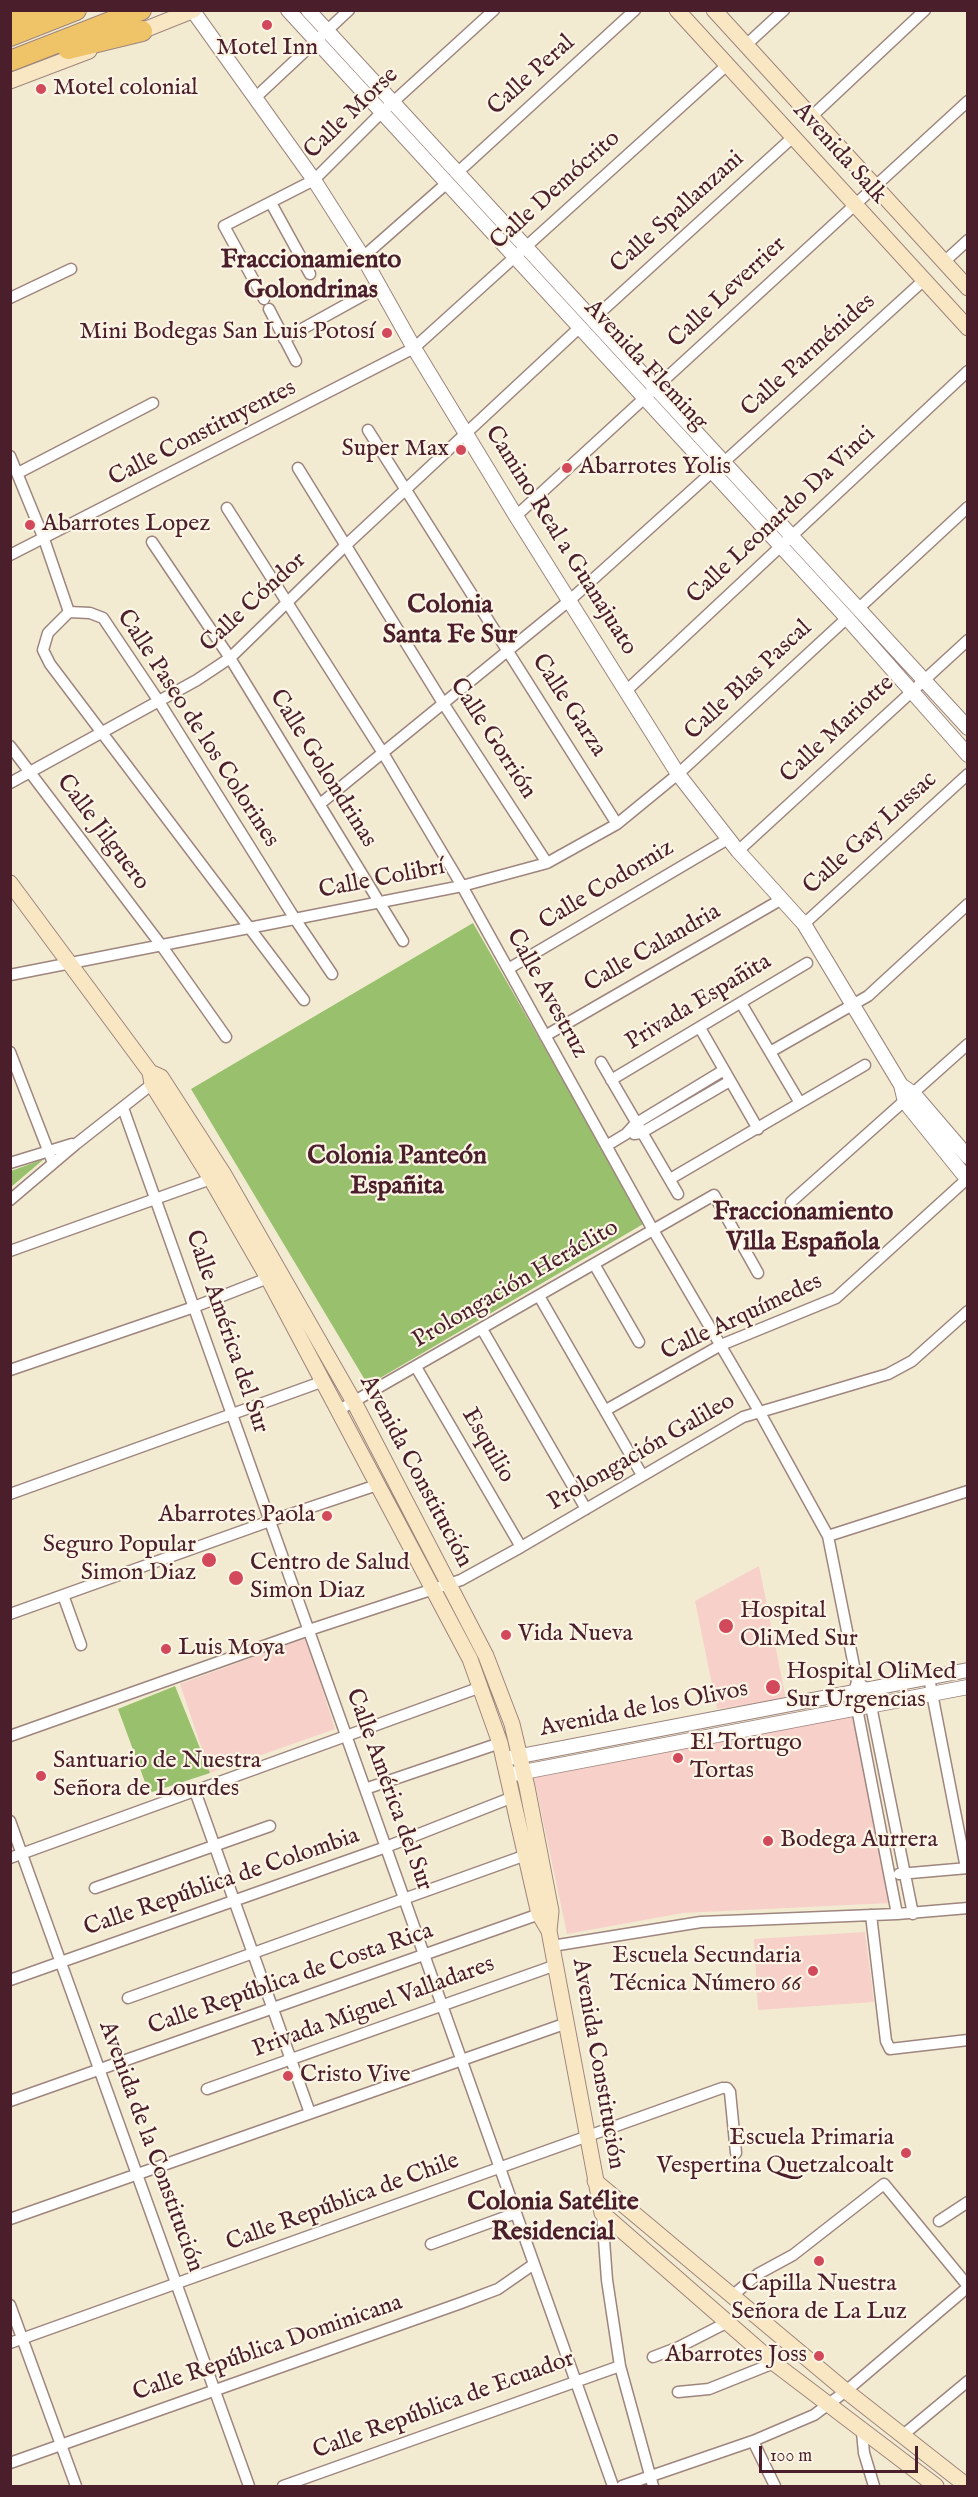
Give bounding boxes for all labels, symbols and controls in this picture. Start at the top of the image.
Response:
marker: Motel Inn [260,18,274,32]
street label: Calle Peral [483,29,581,123]
place label: Motel Inn [216,35,318,63]
street label: Calle Morse [299,62,405,166]
place label: Motel colonial [53,75,198,103]
marker: Motel colonial [34,82,48,96]
street label: Avenida Salk [786,97,892,211]
street label: Calle Demócrito [485,125,627,257]
street label: Calle Spallanzani [605,146,751,280]
street label: Calle Leverrier [663,231,793,355]
district label: Fraccionamiento Golondrinas [221,246,401,308]
street label: Calle Parménides [736,288,882,424]
street label: Avenida Fleming [577,295,713,437]
place label: Mini Bodegas San Luis Potosí [79,319,375,347]
marker: Mini Bodegas San Luis Potosí [380,326,394,340]
street label: Calle Constituyentes [105,374,301,494]
street label: Camino Real a Guanajuato [478,421,642,661]
street label: Calle Leonardo Da Vinci [682,421,882,611]
place label: Super Max [342,436,449,464]
marker: Super Max [454,443,468,457]
place label: Abarrotes Yolis [579,454,731,482]
marker: Abarrotes Yolis [560,461,574,475]
place label: Abarrotes Lopez [42,511,210,539]
marker: Abarrotes Lopez [23,518,37,532]
street label: Calle Cóndor [195,547,313,659]
district label: Colonia Santa Fe Sur [383,591,517,652]
street label: Calle Paseo de los Colorines [109,605,285,853]
street label: Calle Blas Pascal [680,615,818,747]
street label: Calle Garza [524,649,612,763]
street label: Calle Mariotte [775,670,901,790]
street label: Calle Gorrión [442,673,542,805]
street label: Calle Golondrinas [262,685,382,853]
street label: Calle Gay Lussac [798,766,944,902]
street label: Calle Jilguero [49,769,155,897]
street label: Calle Codorniz [535,835,679,937]
street label: Calle Colibrí [317,854,447,906]
street label: Calle Calandria [580,898,726,1000]
street label: Calle Avestruz [499,924,593,1064]
street label: Privada Españita [621,948,777,1058]
district label: Colonia Panteón Españita [307,1142,487,1204]
district label: Fraccionamiento Villa Española [713,1198,893,1260]
street label: Prolongación Heráclito [408,1214,624,1356]
street label: Calle América del Sur [178,1227,274,1437]
street label: Calle Arquímedes [657,1268,827,1368]
street label: Avenida Constitución [352,1371,478,1573]
street label: Prolongación Galileo [543,1388,741,1518]
street label: Esquilio [454,1403,520,1489]
place label: Abarrotes Paola [158,1502,315,1530]
marker: Abarrotes Paola [320,1509,334,1523]
place label: Seguro Popular Simon Diaz [43,1532,196,1588]
place label: Centro de Salud Simon Diaz [250,1550,410,1606]
marker: Seguro Popular Simon Diaz [200,1551,218,1569]
marker: Centro de Salud Simon Diaz [227,1569,245,1587]
place label: Hospital OliMed Sur [740,1598,858,1654]
marker: Hospital OliMed Sur [717,1617,735,1635]
place label: Vida Nueva [518,1621,633,1649]
marker: Vida Nueva [499,1628,513,1642]
place label: Luis Moya [178,1635,285,1663]
marker: Luis Moya [159,1642,173,1656]
place label: Hospital OliMed Sur Urgencias [786,1659,956,1715]
street label: Avenida de los Olivos [537,1676,751,1744]
marker: Hospital OliMed Sur Urgencias [764,1678,782,1696]
street label: Calle América del Sur [338,1685,438,1895]
place label: El Tortugo Tortas [690,1730,802,1786]
place label: Santuario de Nuestra Señora de Lourdes [53,1748,261,1804]
marker: El Tortugo Tortas [671,1751,685,1765]
marker: Santuario de Nuestra Señora de Lourdes [34,1769,48,1783]
street label: Calle República de Colombia [81,1822,363,1944]
place label: Bodega Aurrera [780,1827,938,1855]
marker: Bodega Aurrera [761,1834,775,1848]
street label: Calle República de Costa Rica [145,1918,437,2042]
place label: Escuela Secundaria Técnica Número 66 [610,1943,801,1999]
street label: Privada Miguel Valladares [249,1951,499,2065]
street label: Avenida Constitución [564,1956,630,2172]
marker: Escuela Secundaria Técnica Número 66 [806,1964,820,1978]
street label: Avenida de la Constitución [91,2018,209,2276]
place label: Cristo Vive [300,2062,411,2090]
marker: Cristo Vive [281,2069,295,2083]
place label: Escuela Primaria Vespertina Quetzalcoalt [656,2125,894,2181]
marker: Escuela Primaria Vespertina Quetzalcoalt [899,2146,913,2160]
street label: Calle República de Chile [223,2147,463,2259]
district label: Colonia Satélite Residencial [467,2188,639,2250]
marker: Capilla Nuestra Señora de La Luz [812,2254,826,2268]
place label: Capilla Nuestra Señora de La Luz [731,2271,907,2327]
street label: Calle República Dominicana [130,2289,406,2409]
place label: Abarrotes Joss [665,2342,807,2370]
street label: Calle República de Ecuador [309,2345,579,2467]
marker: Abarrotes Joss [812,2349,826,2363]
scale bar [762,2434,921,2472]
text: 100 m [770,2445,812,2468]

